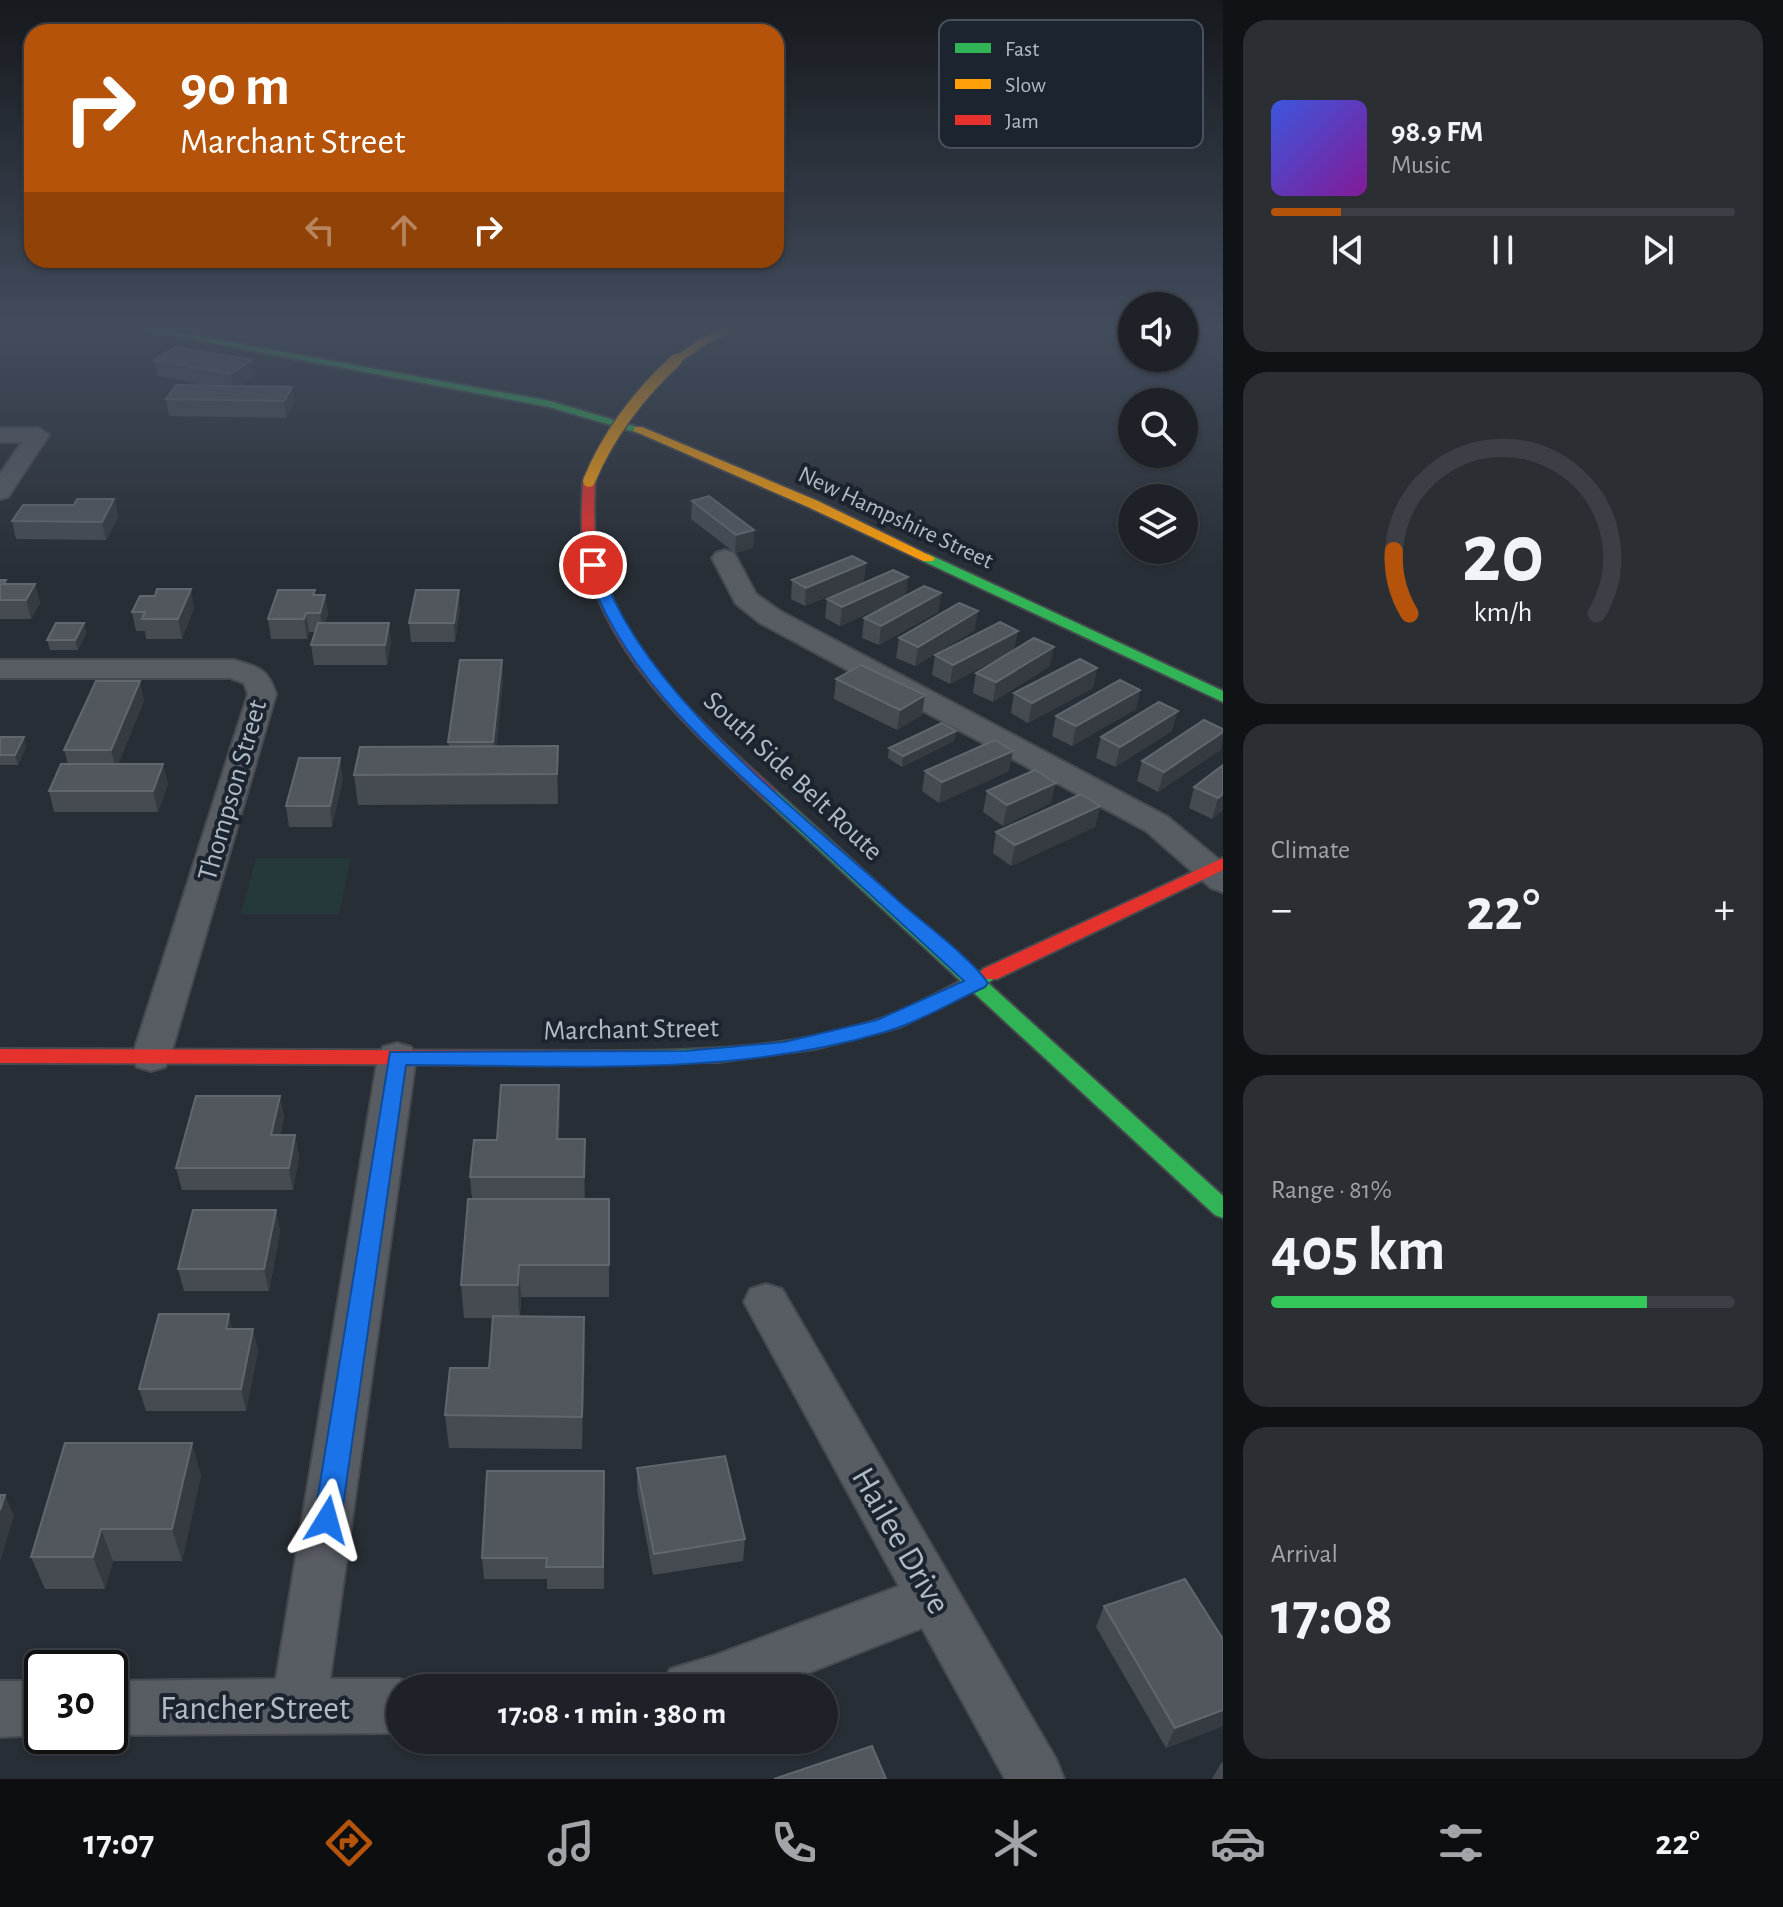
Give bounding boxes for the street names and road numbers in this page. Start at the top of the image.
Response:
street label: New Hampshire Street [795,462,997,574]
street label: South Side Belt Route [698,687,887,866]
street label: Thompson Street [194,697,272,884]
street label: Marchant Street [543,1014,719,1046]
street label: Hailee Drive [845,1462,956,1620]
street label: Fancher Street [160,1692,350,1726]

